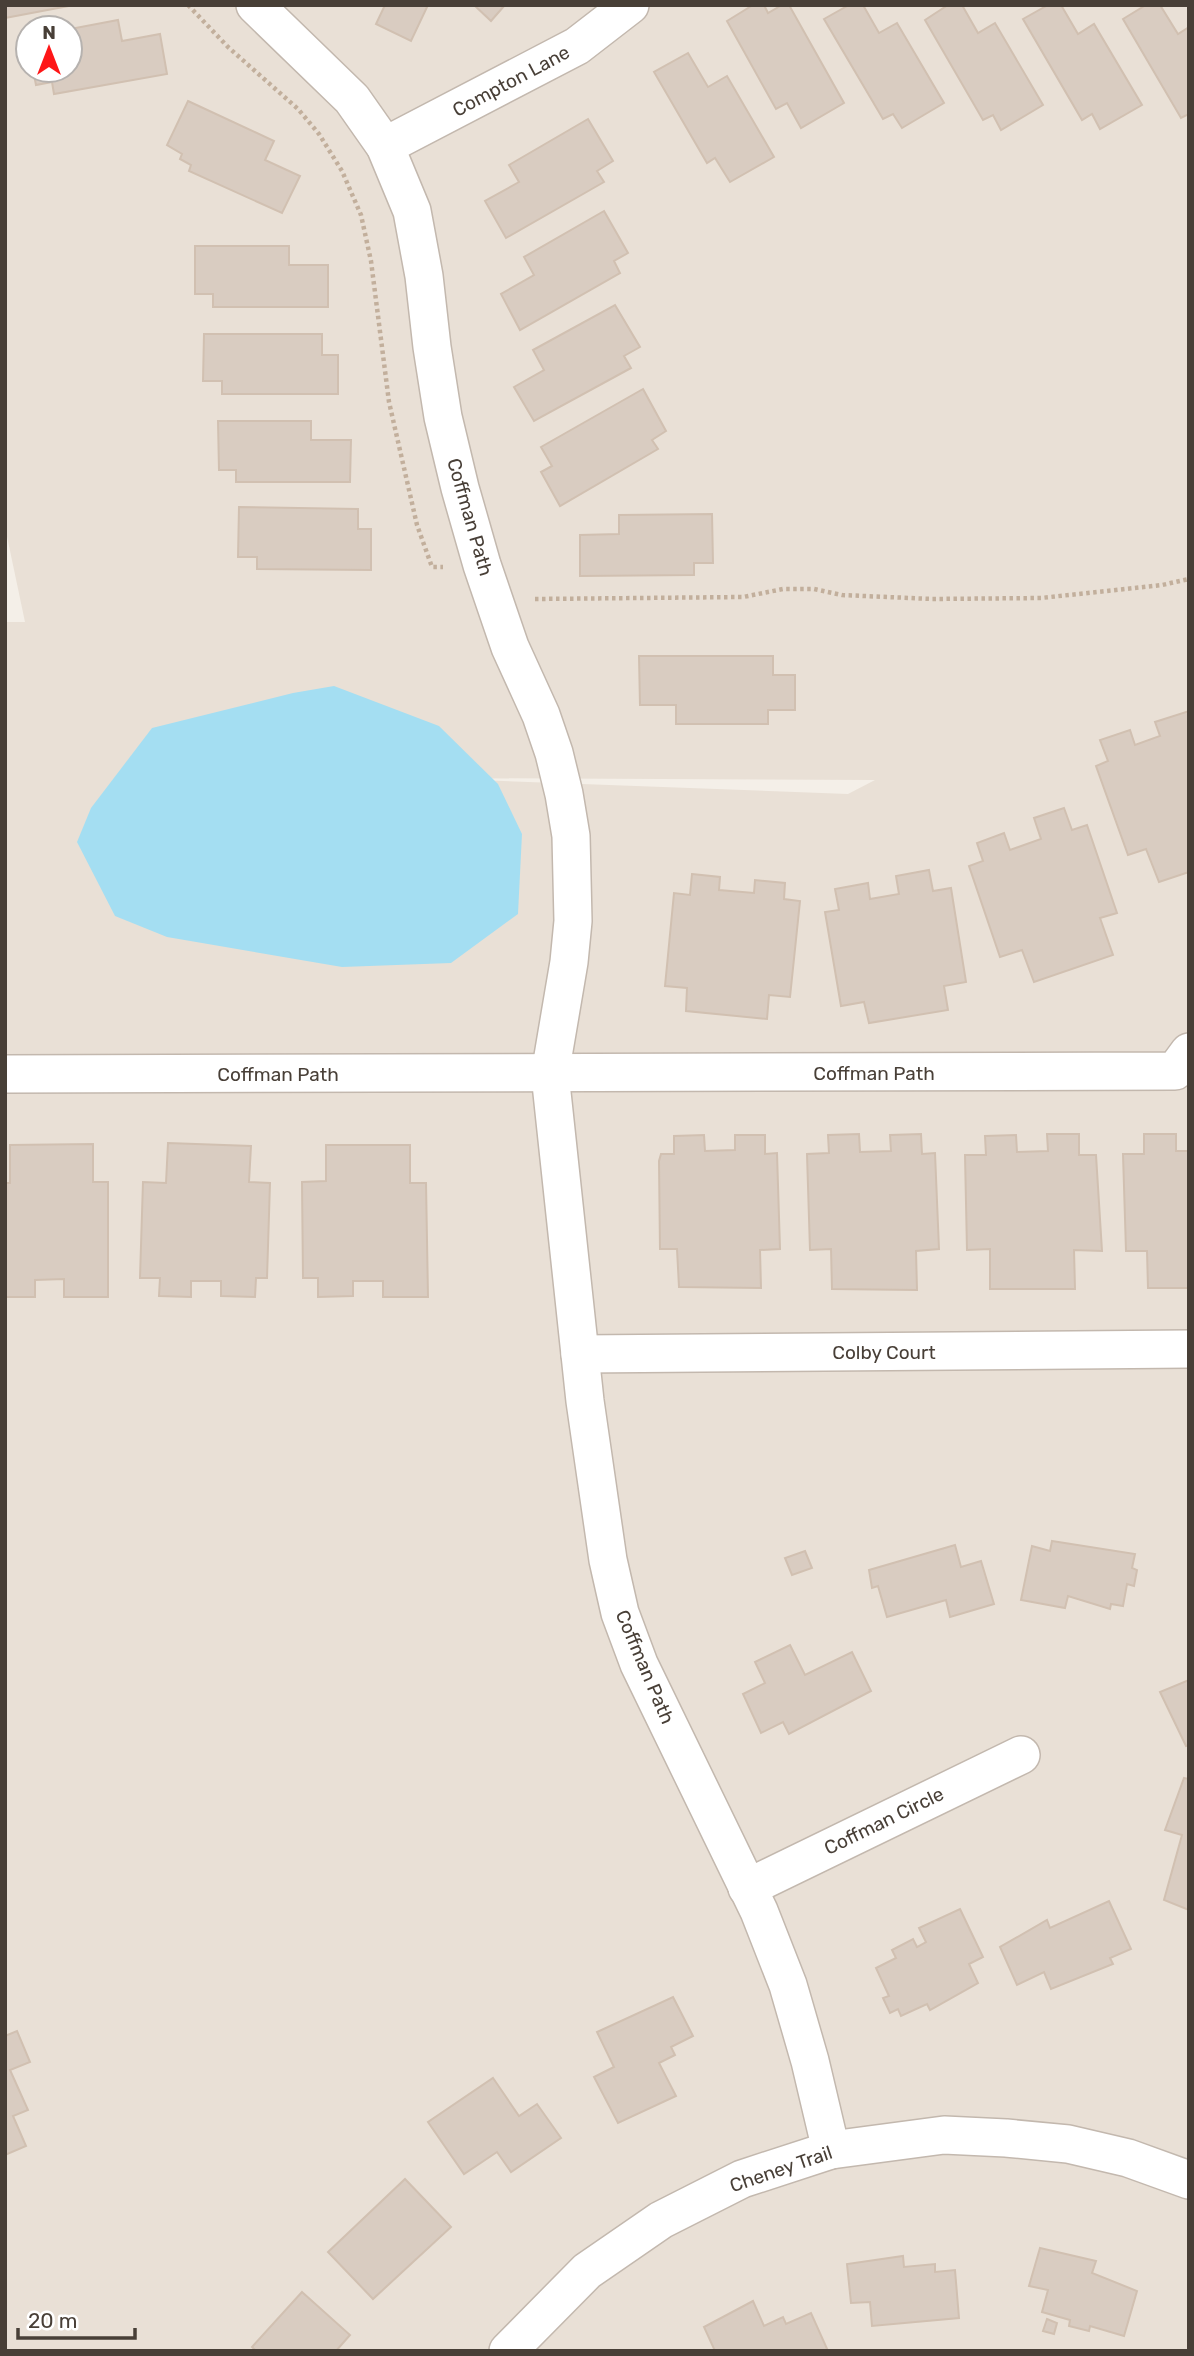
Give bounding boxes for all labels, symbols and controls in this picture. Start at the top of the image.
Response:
north arrow [14,14,84,84]
text: N [42,21,56,44]
street label: Compton Lane [448,40,574,122]
street label: Coffman Path [442,455,498,579]
street label: Coffman Path [813,1062,935,1085]
street label: Coffman Path [217,1063,339,1086]
street label: Colby Court [832,1341,936,1364]
street label: Coffman Path [611,1607,679,1727]
street label: Coffman Circle [820,1782,948,1860]
street label: Cheney Trail [727,2141,835,2197]
scale bar [18,2296,135,2340]
text: 20 m [28,2308,77,2333]

